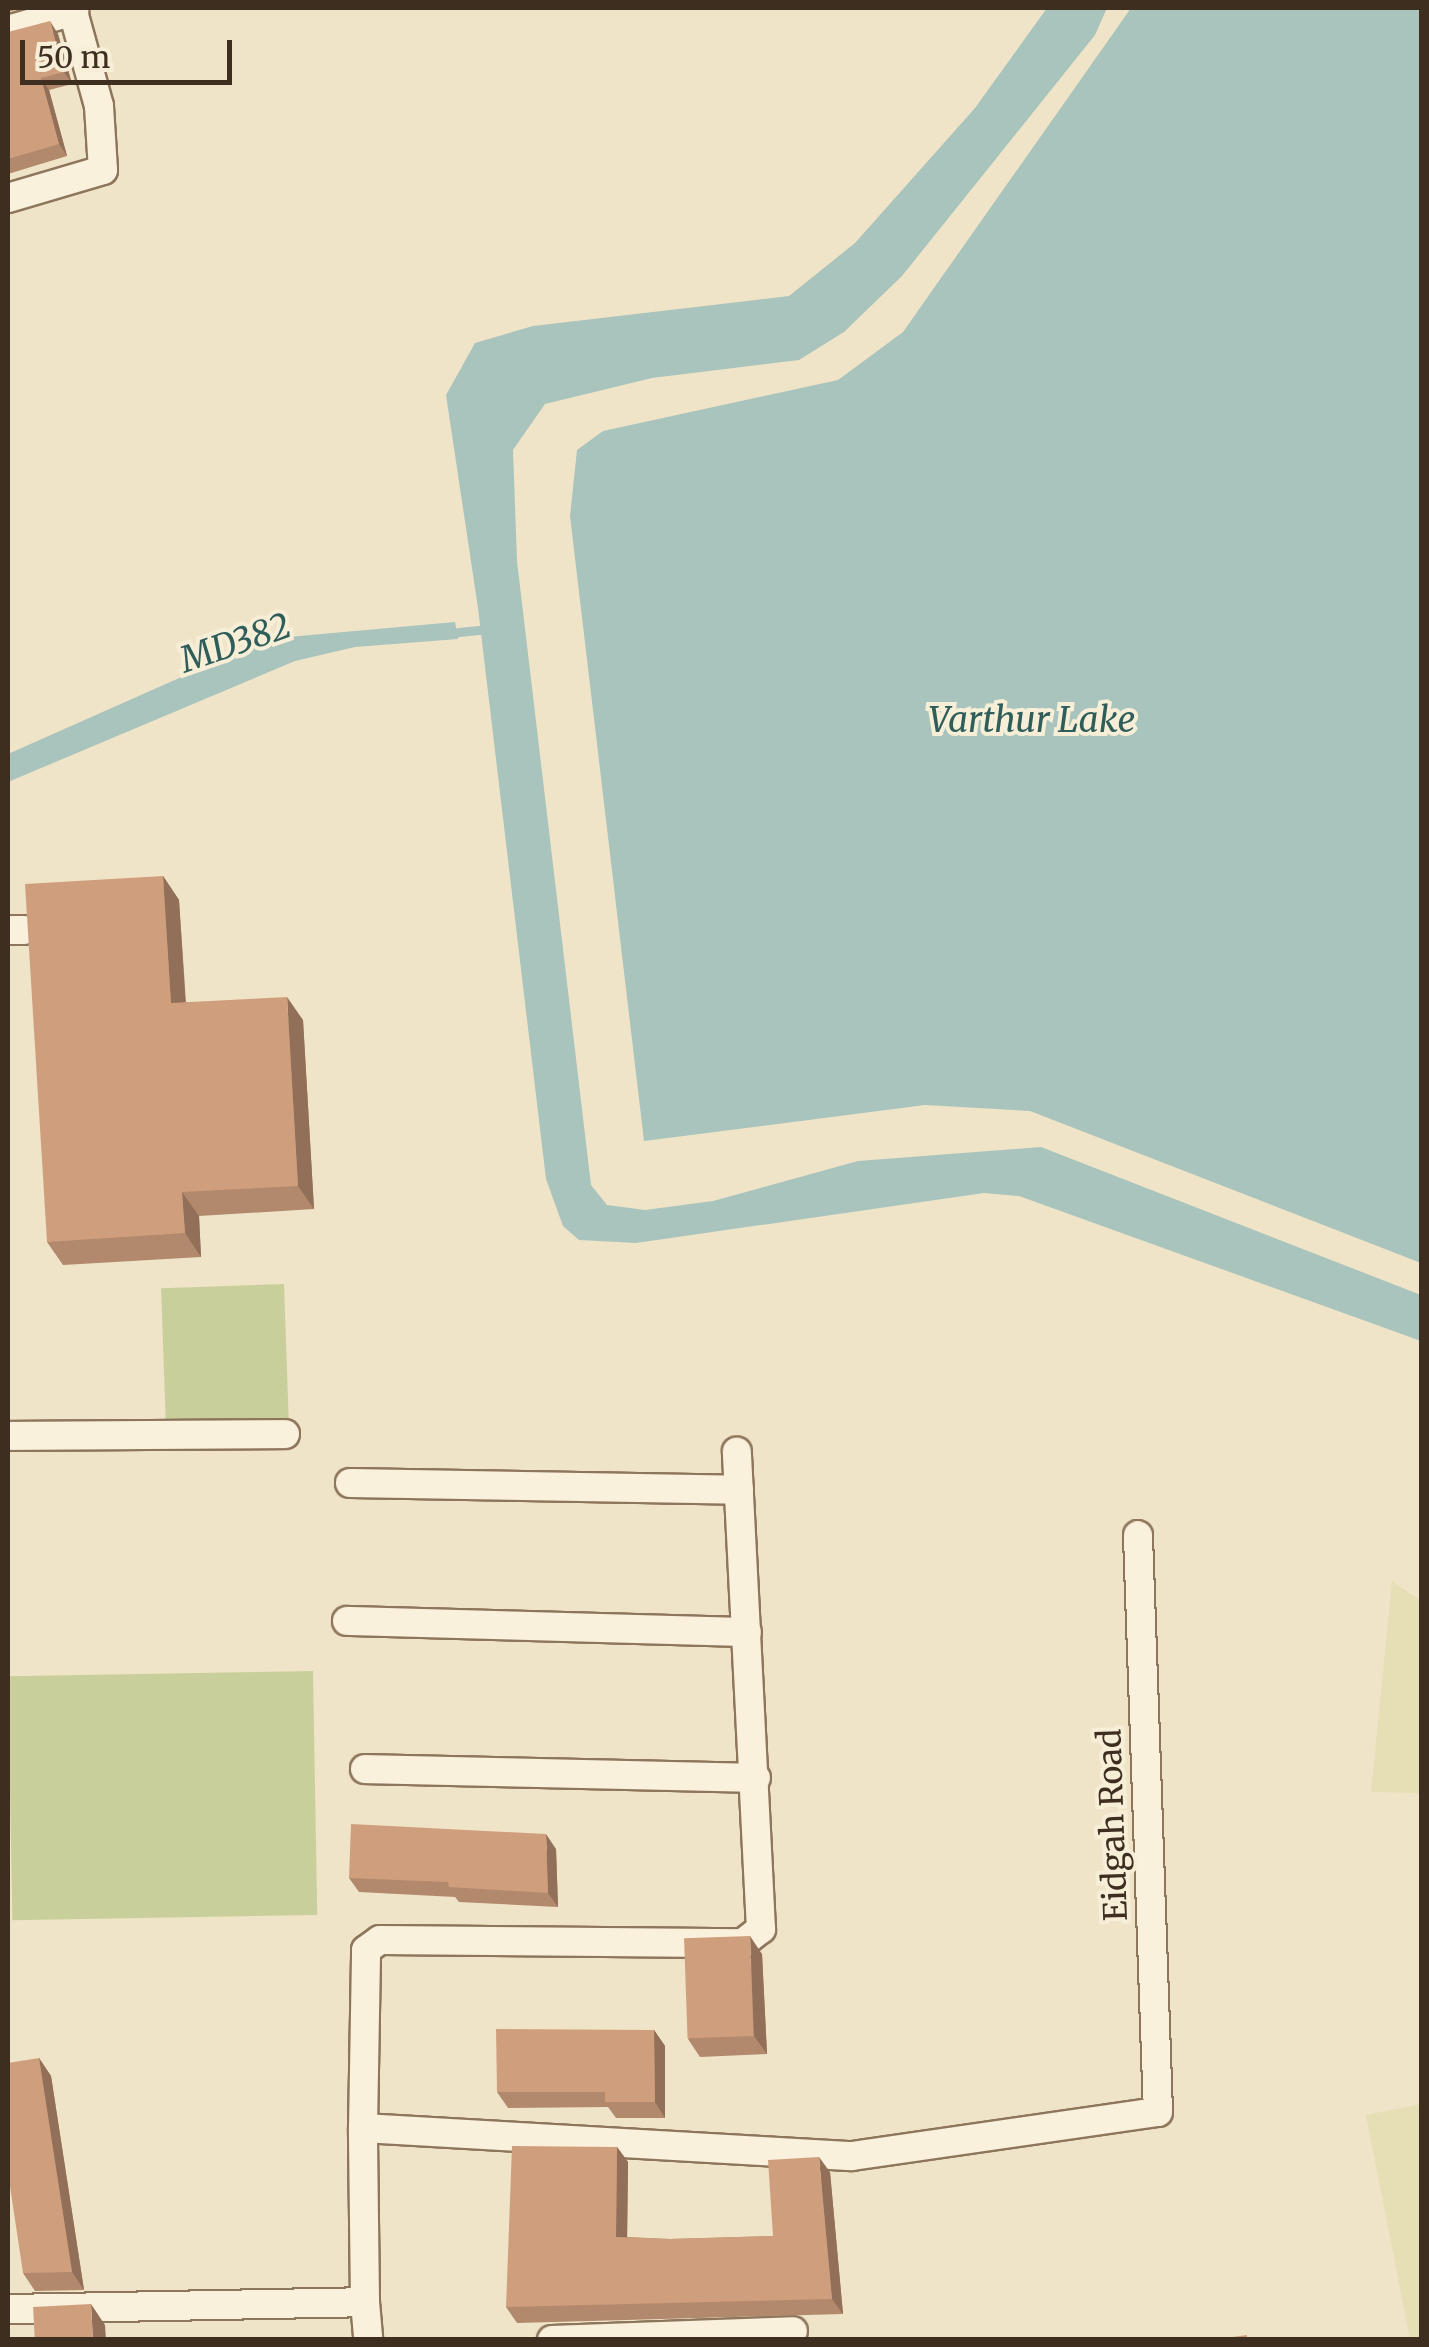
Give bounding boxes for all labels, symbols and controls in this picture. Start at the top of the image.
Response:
scale bar [25,20,238,82]
text: 50 m [37,38,110,76]
water label: MD382 [174,605,296,681]
water label: Varthur Lake [929,699,1135,741]
street label: Eidgah Road [1090,1728,1136,1922]

